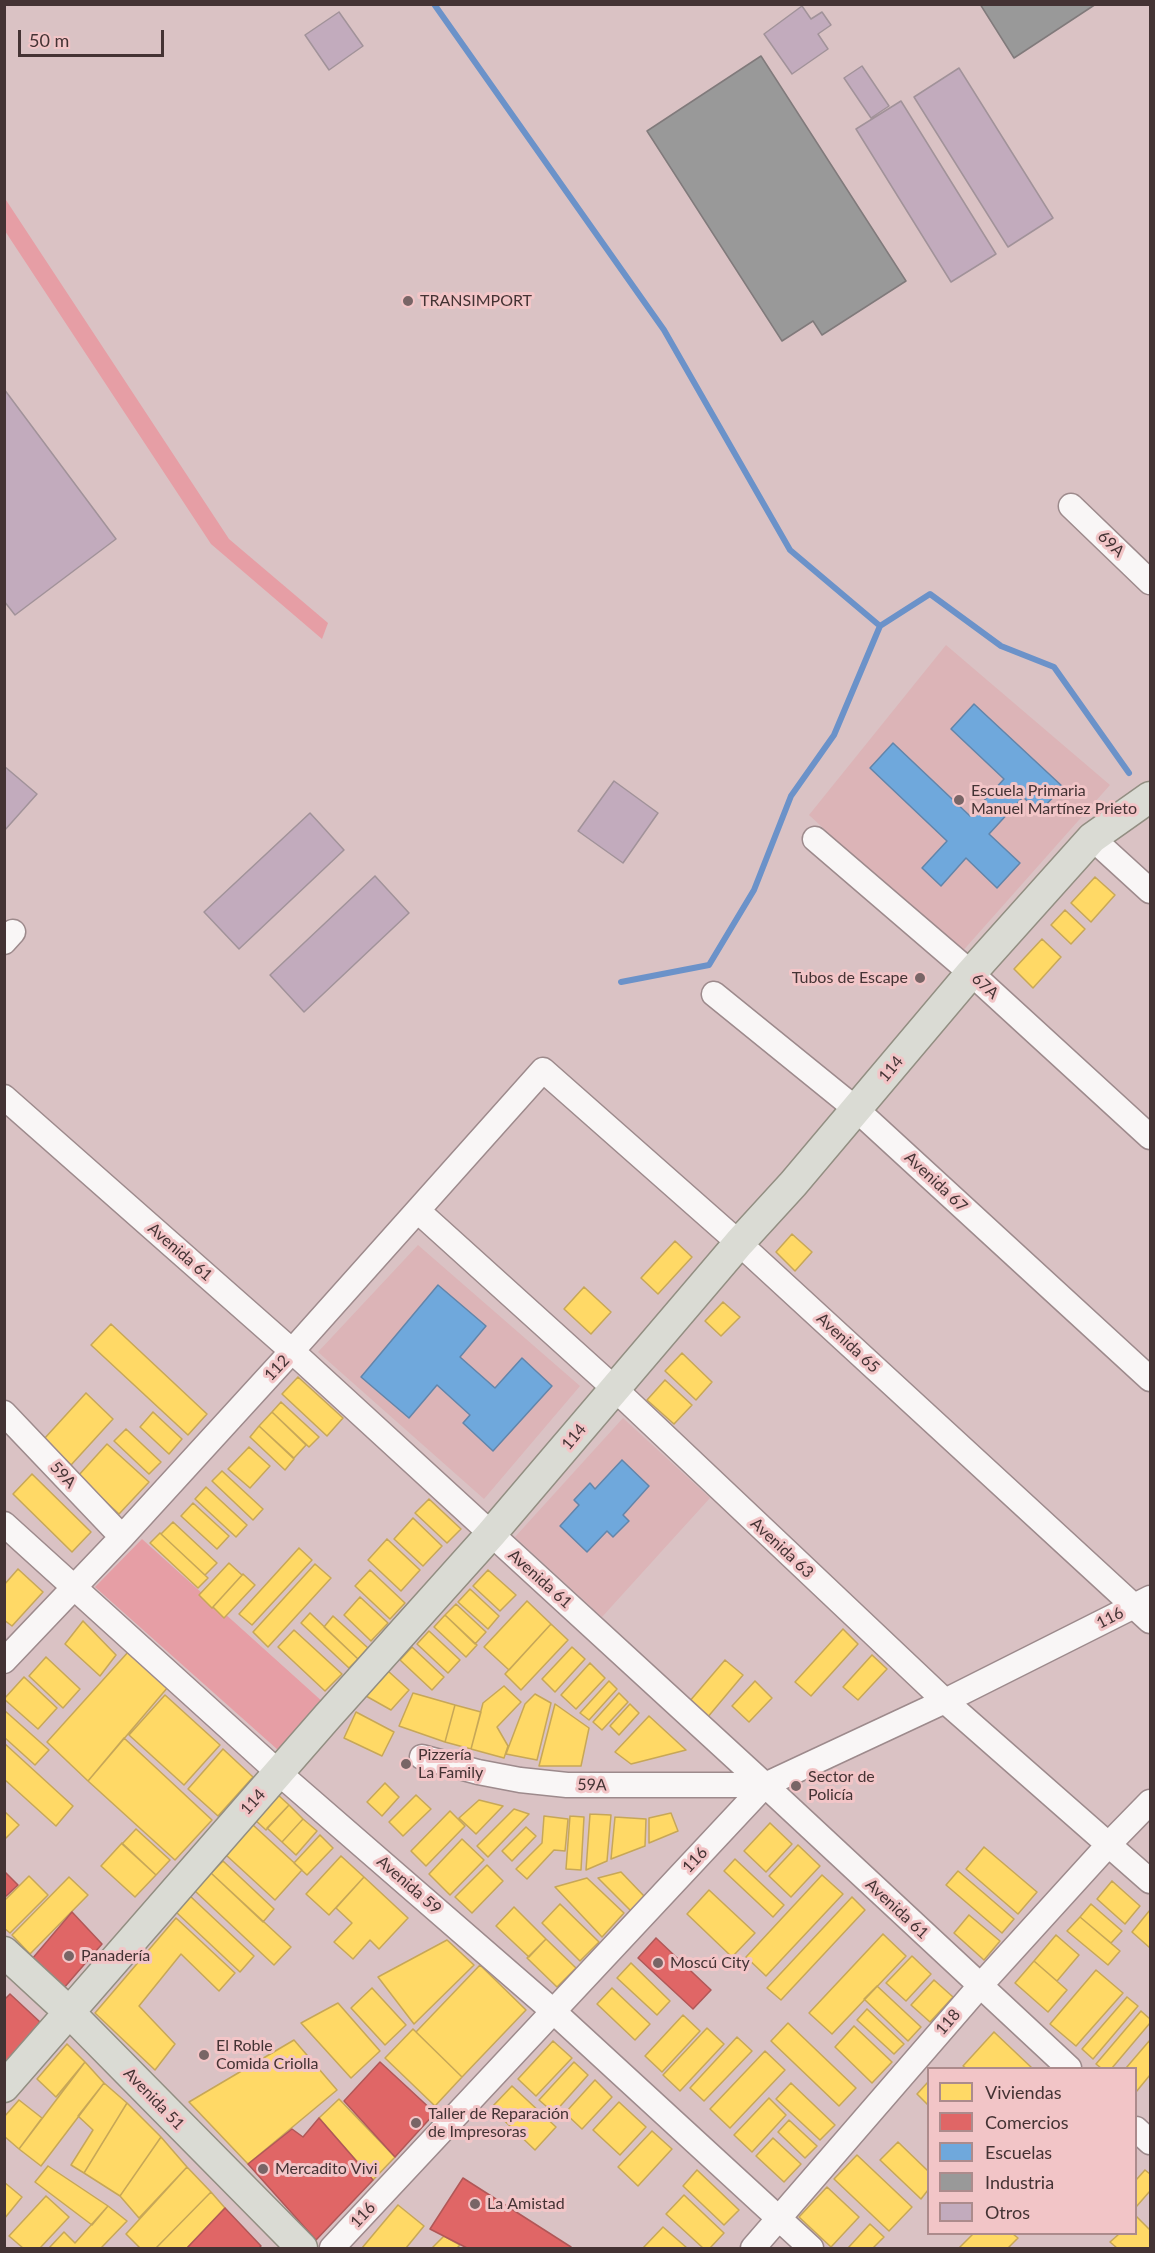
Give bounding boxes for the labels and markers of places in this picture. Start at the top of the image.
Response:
place label: TRANSIMPORT [420,291,532,311]
marker: TRANSIMPORT [401,294,415,308]
place label: Escuela Primaria Manuel Martínez Prieto [971,781,1137,819]
marker: Escuela Primaria Manuel Martínez Prieto [952,793,966,807]
place label: Tubos de Escape [792,968,908,988]
marker: Tubos de Escape [913,971,927,985]
place label: Pizzería La Family [418,1745,483,1783]
marker: Pizzería La Family [399,1757,413,1771]
place label: Sector de Policía [808,1767,875,1805]
marker: Sector de Policía [789,1779,803,1793]
place label: Panadería [81,1946,150,1966]
marker: Panadería [62,1949,76,1963]
place label: Moscú City [670,1953,750,1973]
marker: Moscú City [651,1956,665,1970]
place label: El Roble Comida Criolla [216,2036,318,2074]
marker: El Roble Comida Criolla [197,2048,211,2062]
place label: Taller de Reparación de Impresoras [428,2104,569,2142]
marker: Taller de Reparación de Impresoras [409,2116,423,2130]
place label: Mercadito Vivi [275,2159,378,2179]
marker: Mercadito Vivi [256,2162,270,2176]
place label: La Amistad [487,2194,565,2214]
marker: La Amistad [468,2197,482,2211]

